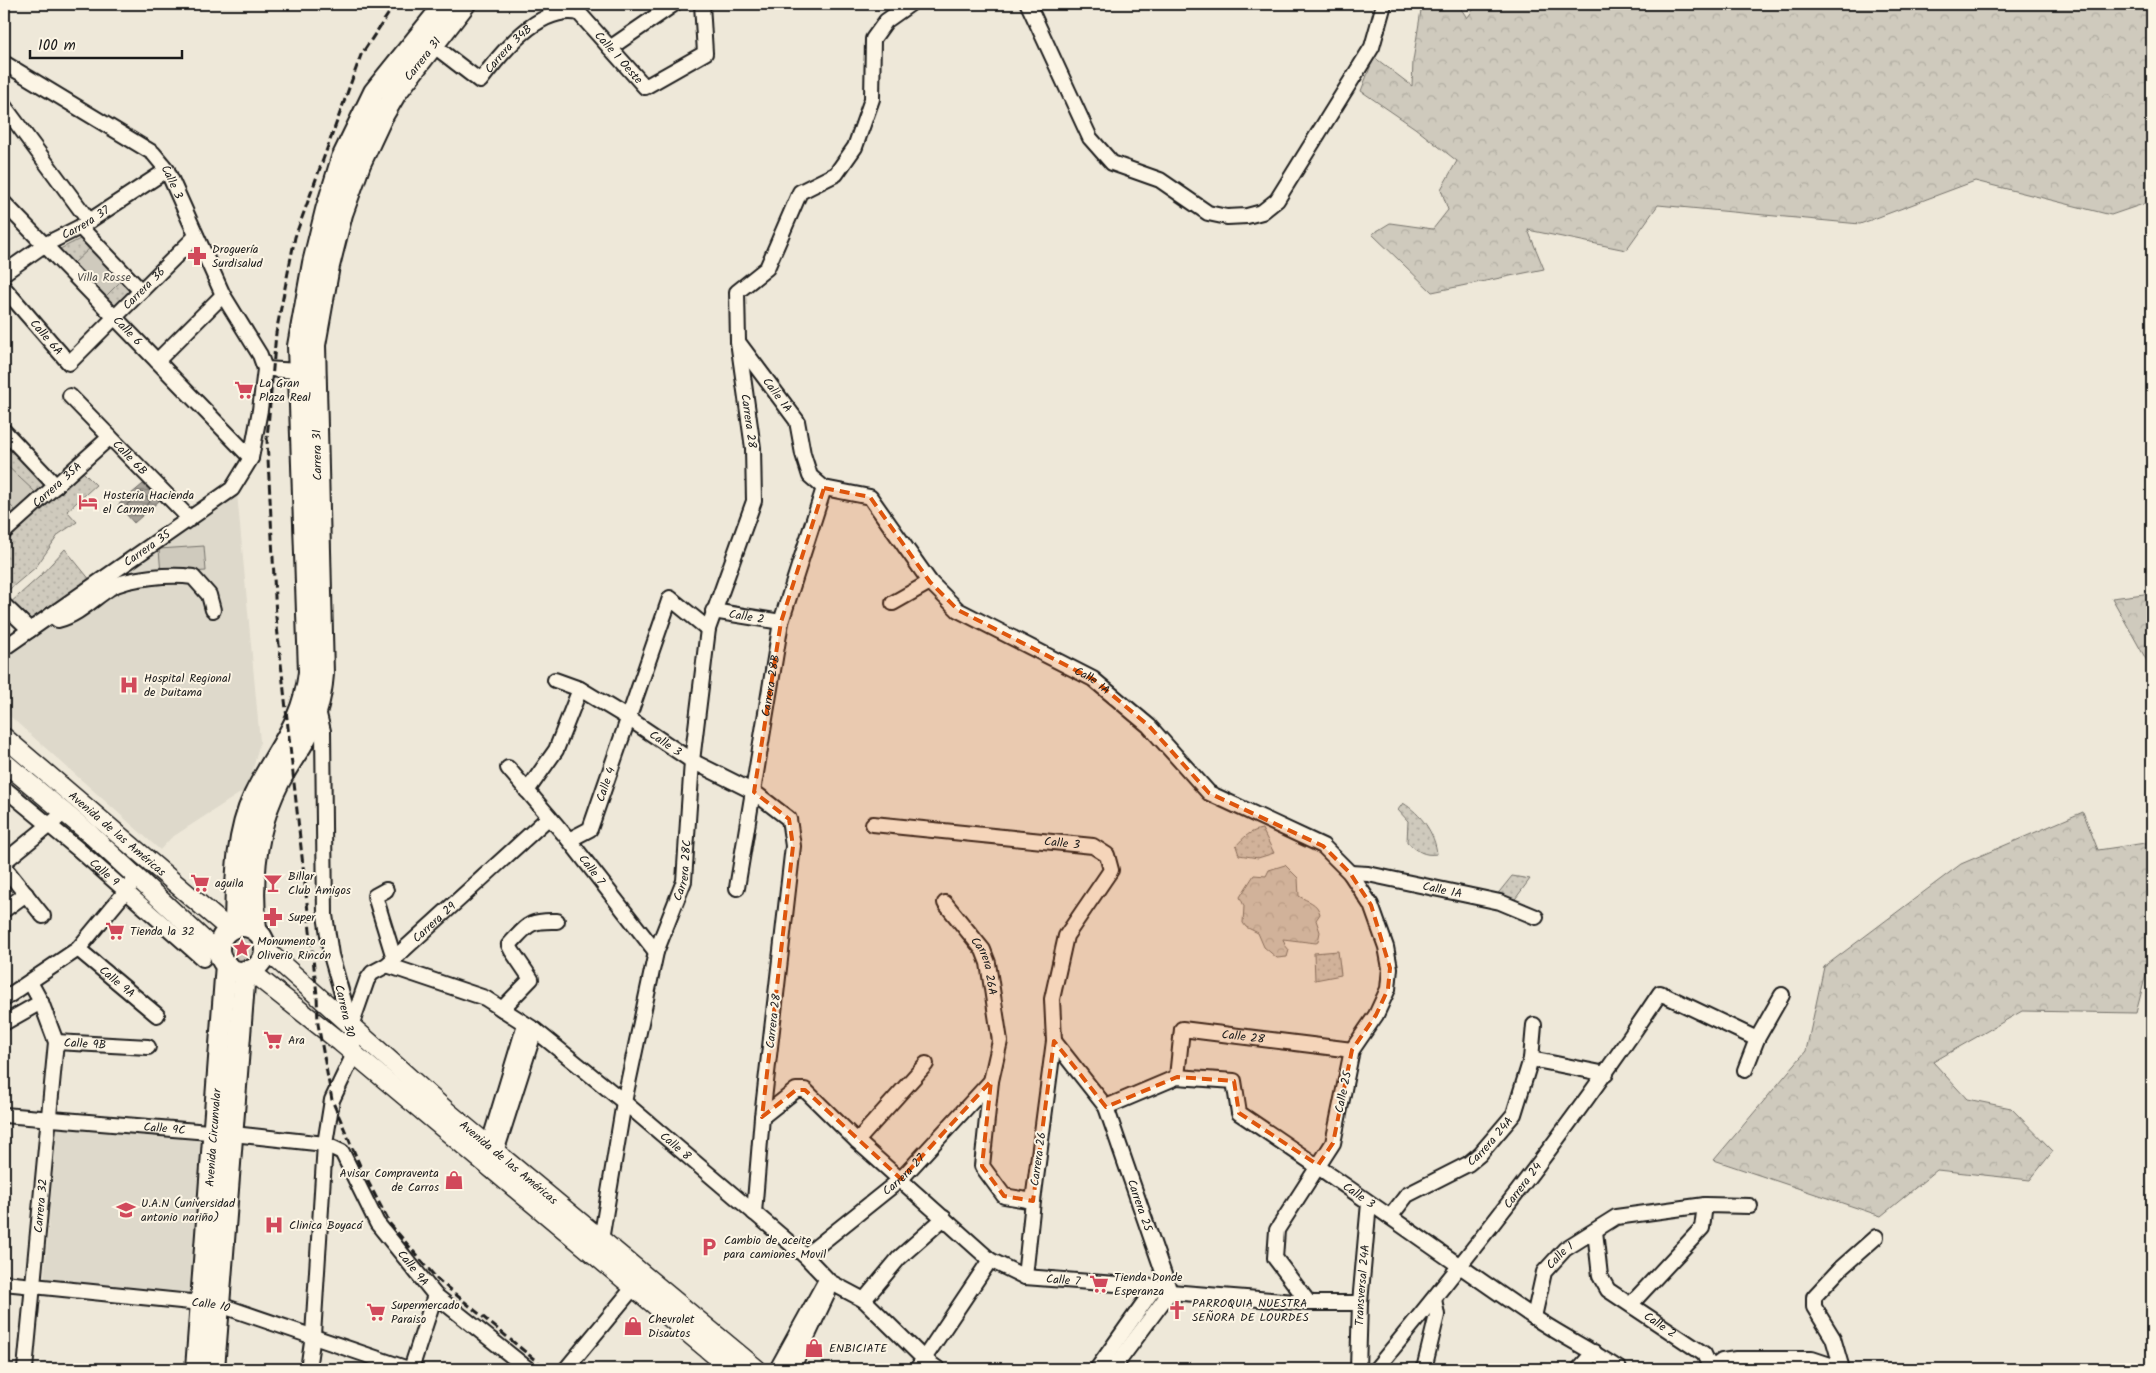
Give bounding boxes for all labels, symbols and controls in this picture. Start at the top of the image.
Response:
street label: Carrera 34B [480,20,536,78]
street label: Calle 1 Oeste [589,27,648,89]
scale bar [30,28,182,60]
street label: Carrera 31 [400,33,446,85]
text: 100 m [38,34,76,58]
street label: Calle 3 [156,160,188,202]
street label: Carrera 37 [58,201,114,245]
place label: Droguería Surdisalud [212,240,263,273]
pharmacy icon: Droguería Surdisalud [186,245,208,267]
street label: Carrera 36 [118,263,170,314]
park label: Villa Rosse [77,268,131,287]
street label: Calle 6 [108,312,147,351]
street label: Calle 6A [25,315,67,360]
street label: Calle 1A [757,373,797,417]
place label: La Gran Plaza Real [259,374,311,407]
supermarket icon: La Gran Plaza Real [233,379,255,401]
street label: Carrera 28 [735,393,762,450]
street label: Carrera 31 [308,429,327,481]
street label: Calle 6B [108,436,152,480]
street label: Carrera 35A [28,457,86,513]
place label: Hosteria Hacienda el Carmen [103,486,195,519]
hotel icon: Hosteria Hacienda el Carmen [77,491,99,513]
street label: Carrera 35 [120,524,176,572]
street label: Calle 2 [727,605,766,629]
street label: Carrera 28B [756,653,785,718]
street label: Calle 1A [1071,662,1114,700]
place label: Hospital Regional de Duitama [144,669,231,702]
hospital icon: Hospital Regional de Duitama [118,674,140,696]
street label: Calle 3 [645,726,686,762]
street label: Calle 4 [591,764,621,804]
street label: Avenida de las Américas [64,787,170,881]
street label: Calle 3 [1043,832,1081,855]
street label: Carrera 28C [668,839,697,904]
street label: Calle 7 [574,851,610,890]
street label: Calle 9 [85,854,123,891]
place label: Billar Club Amigos [288,867,351,900]
supermarket icon: aguila [189,872,211,894]
bar icon: Billar Club Amigos [262,872,284,894]
place label: aguila [215,874,244,893]
street label: Calle 1A [1421,877,1464,904]
street label: Carrera 29 [408,897,461,947]
pharmacy icon: Super [262,906,284,928]
place label: Super [288,908,316,927]
supermarket icon: Tienda la 32 [104,920,126,942]
place label: Tienda la 32 [130,922,195,941]
place label: Monumento a Oliverio Rincón [257,932,331,965]
street label: Carrera 26A [966,932,1002,997]
place icon: Monumento a Oliverio Rincón [231,937,253,959]
street label: Calle 9A [95,961,139,1003]
street label: Carrera 30 [329,983,360,1039]
street label: Carrera 28 [761,992,786,1049]
street label: Calle 28 [1221,1025,1267,1049]
supermarket icon: Ara [262,1029,284,1051]
place label: Ara [288,1031,305,1050]
street label: Calle 9B [63,1033,107,1055]
street label: Calle 25 [1330,1068,1358,1115]
street label: Avenida Circunvalar [201,1087,227,1187]
street label: Carrera 24A [1463,1112,1518,1171]
street label: Avenida de las Américas [455,1116,562,1210]
street label: Calle 9C [143,1118,186,1140]
street label: Calle 8 [655,1127,696,1166]
street label: Carrera 26 [1025,1131,1052,1187]
street label: Carrera 27 [878,1149,930,1200]
street label: Carrera 24 [1499,1158,1547,1213]
place label: Avisar Compraventa de Carros [340,1164,439,1197]
shop icon: Avisar Compraventa de Carros [443,1169,465,1191]
street label: Carrera 25 [1122,1177,1158,1236]
street label: Carrera 32 [29,1178,53,1234]
street label: Calle 3 [1339,1178,1379,1214]
place label: U.A.N (universidad antonio nariño) [141,1194,236,1227]
school or university icon: U.A.N (universidad antonio nariño) [115,1199,137,1221]
hospital icon: Clinica Boyacá [263,1214,285,1236]
place label: Clinica Boyacá [289,1216,364,1235]
place label: Cambio de aceite para camiones Movil [723,1231,826,1264]
parking icon: Cambio de aceite para camiones Movil [698,1236,720,1258]
street label: Calle 1 [1542,1237,1577,1274]
street label: Transversal 24A [1350,1244,1375,1326]
street label: Calle 9A [392,1246,433,1291]
place label: Tienda Donde Esperanza [1114,1268,1183,1301]
street label: Calle 7 [1045,1270,1082,1291]
supermarket icon: Tienda Donde Esperanza [1088,1273,1110,1295]
street label: Calle 10 [191,1293,233,1318]
place label: PARROQUIA NUESTRA SEÑORA DE LOURDES [1192,1294,1309,1327]
place label: Supermercado Paraiso [391,1296,460,1329]
church icon: PARROQUIA NUESTRA SEÑORA DE LOURDES [1166,1299,1188,1321]
supermarket icon: Supermercado Paraiso [365,1301,387,1323]
street label: Calle 2 [1640,1307,1680,1343]
place label: Chevrolet Disautos [648,1310,695,1343]
shop icon: Chevrolet Disautos [622,1315,644,1337]
shop icon: ENBICIATE [803,1337,825,1359]
place label: ENBICIATE [829,1339,888,1358]

